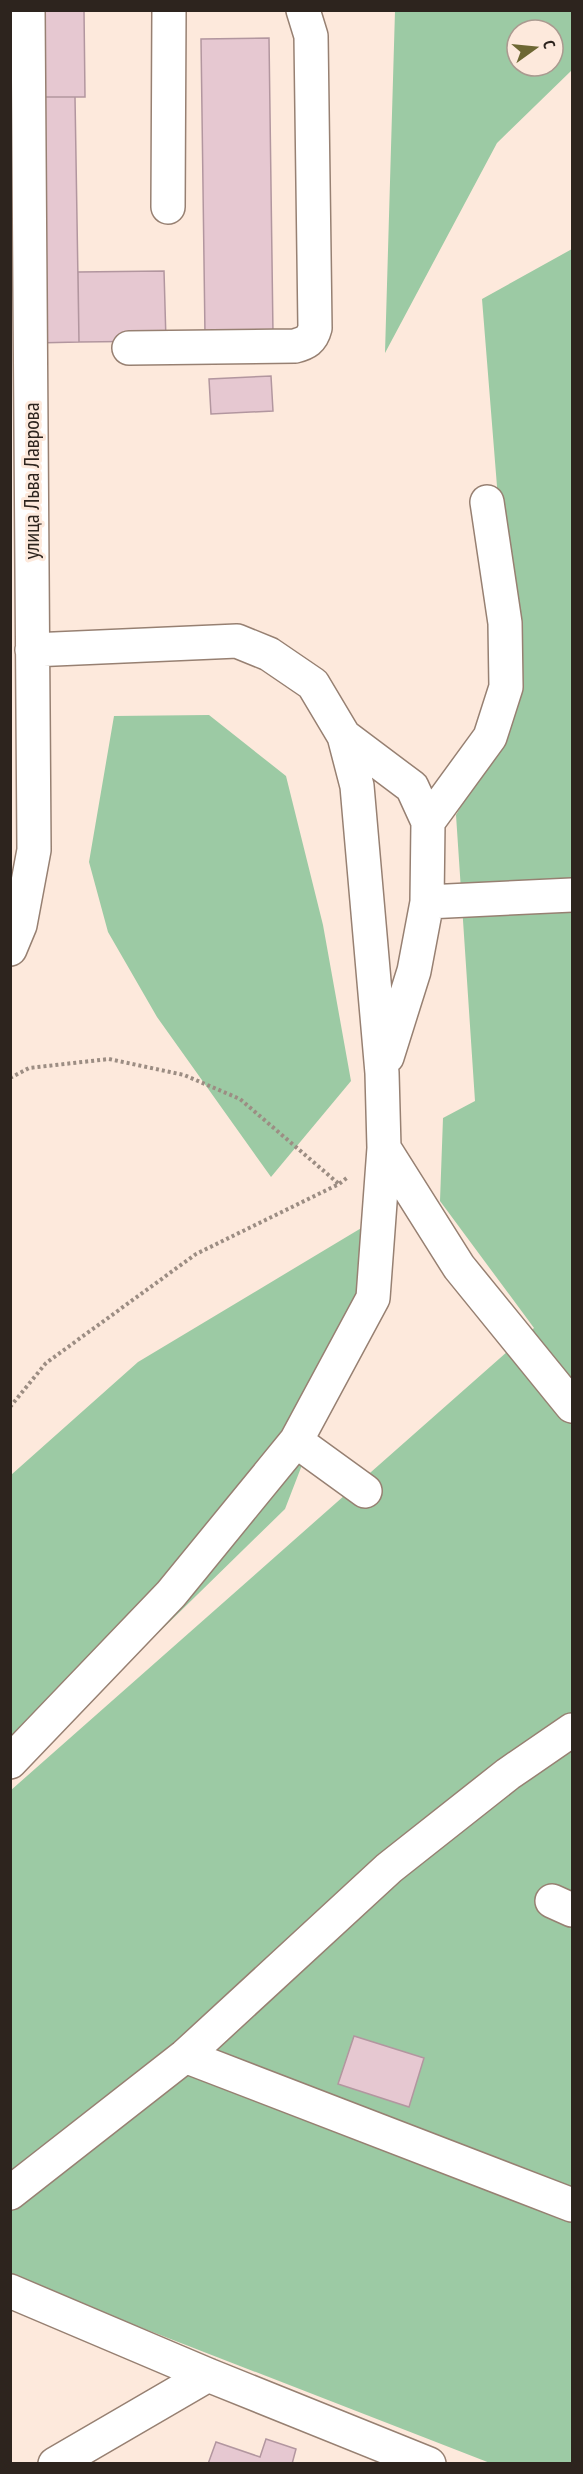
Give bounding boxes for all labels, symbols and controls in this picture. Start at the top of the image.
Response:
north arrow [505,18,565,78]
text: С [539,38,560,51]
street label: улица Льва Лаврова [17,403,45,559]

